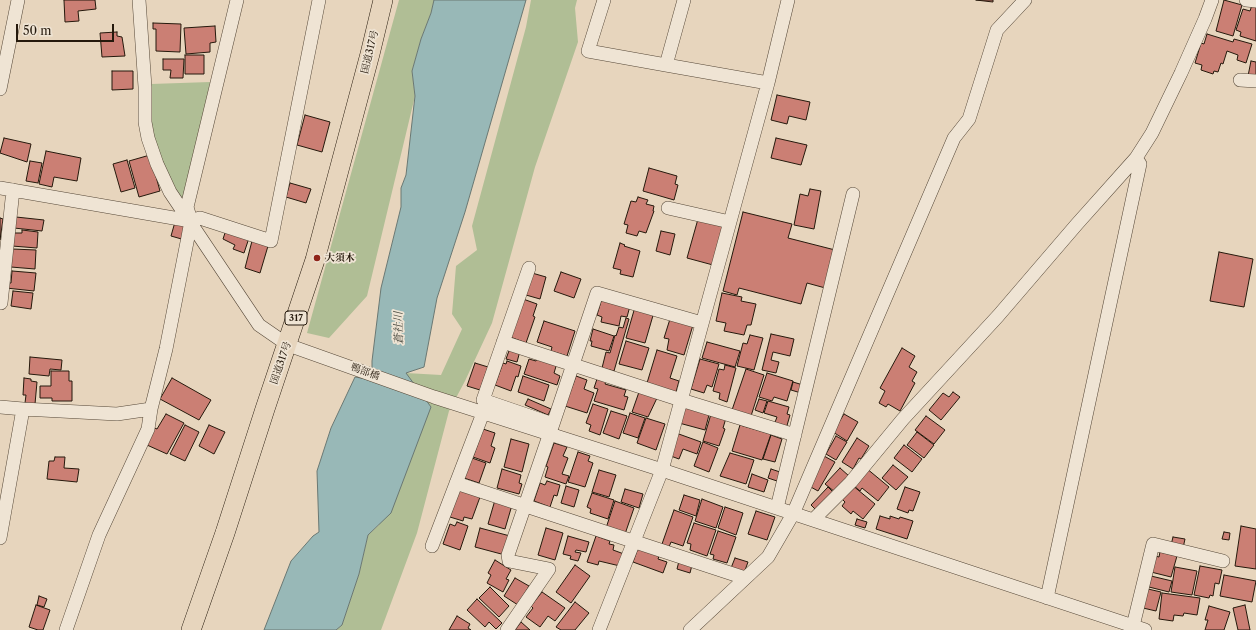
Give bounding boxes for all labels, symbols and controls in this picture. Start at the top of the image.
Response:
scale bar [18,16,116,42]
text: 50 m [23,23,52,38]
street label: 国道317号 [359,29,381,75]
place label: 大須木 [325,252,355,264]
marker: 大須木 [312,253,322,263]
road number: 317 [285,311,307,325]
water label: 蒼社川 [392,311,406,345]
street label: 国道317号 [268,340,294,386]
street label: 鴨部橋 [349,361,381,383]

